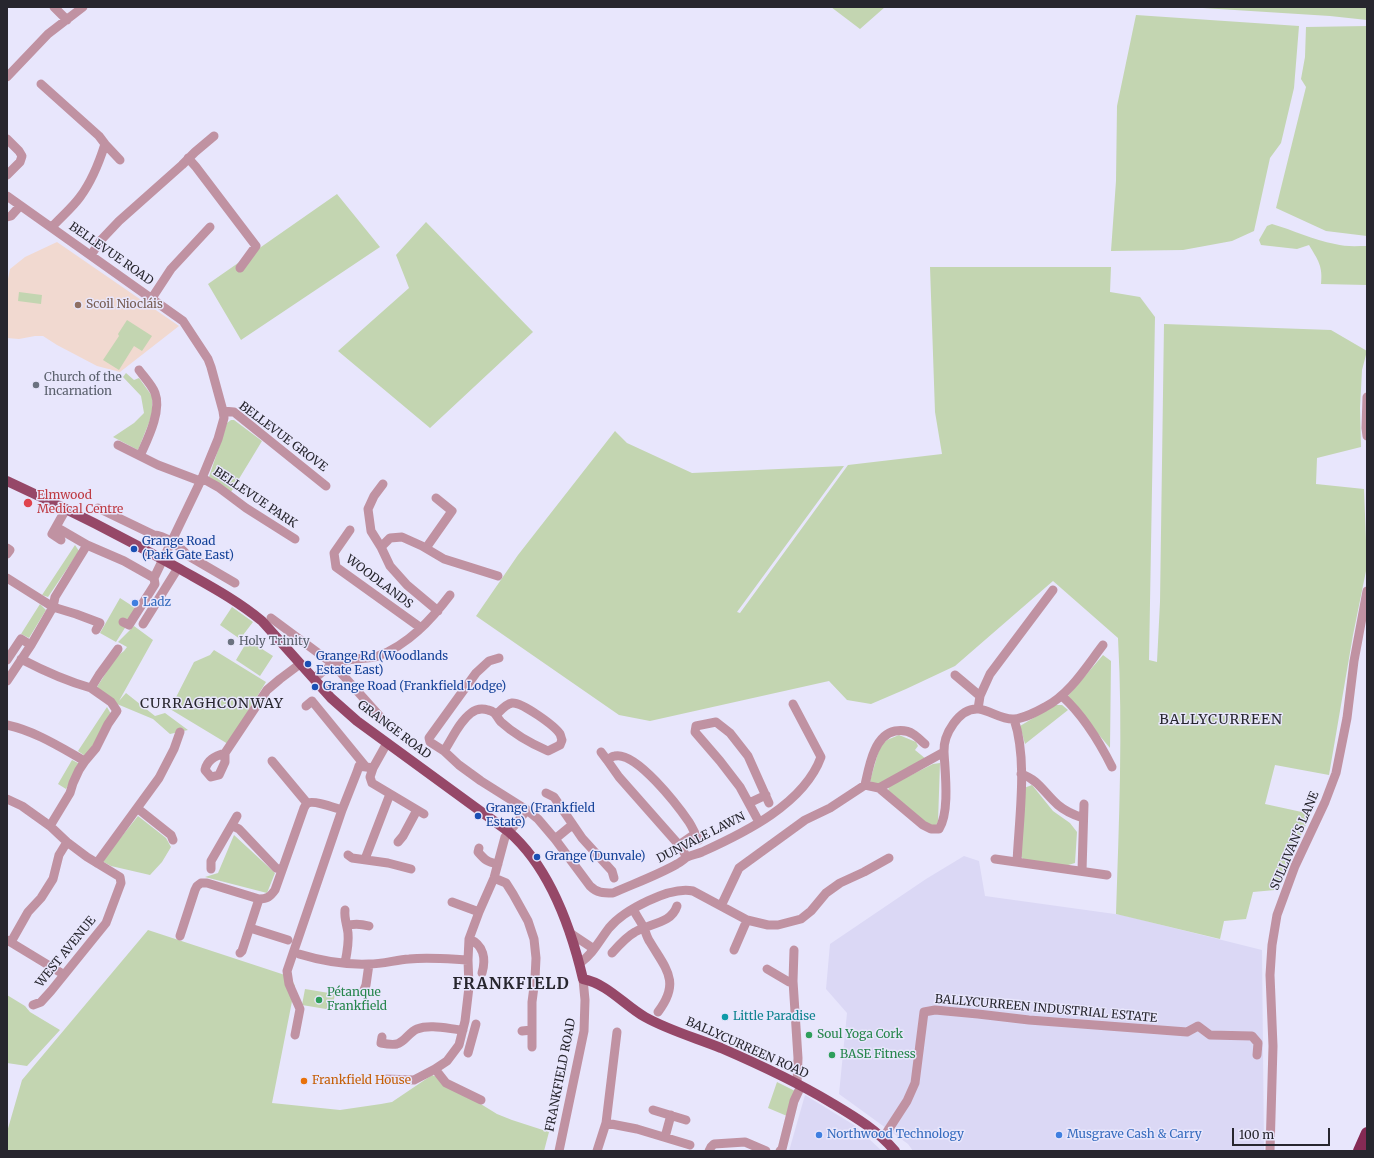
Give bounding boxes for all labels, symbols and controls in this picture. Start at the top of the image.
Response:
street label: BELLEVUE ROAD [66,220,156,288]
place label: Scoil Niocláis [86,298,163,312]
marker: Scoil Niocláis [73,300,83,310]
place label: Church of the Incarnation [44,371,122,399]
marker: Church of the Incarnation [31,380,41,390]
street label: BELLEVUE GROVE [236,399,330,475]
street label: BELLEVUE PARK [210,465,300,531]
place label: Elmwood Medical Centre [37,489,123,517]
marker: Elmwood Medical Centre [22,497,34,509]
place label: Grange Road (Park Gate East) [142,535,234,563]
marker: Grange Road (Park Gate East) [129,544,139,554]
street label: WOODLANDS [343,552,415,612]
place label: Ladz [143,596,171,610]
marker: Ladz [130,598,140,608]
place label: Holy Trinity [239,635,310,649]
marker: Holy Trinity [226,637,236,647]
place label: Grange Rd (Woodlands Estate East) [316,650,448,678]
marker: Grange Rd (Woodlands Estate East) [303,659,313,669]
place label: Grange Road (Frankfield Lodge) [323,680,506,694]
marker: Grange Road (Frankfield Lodge) [310,682,320,692]
district label: CURRAGHCONWAY [140,696,284,712]
street label: GRANGE ROAD [354,698,434,762]
district label: BALLYCURREEN [1159,712,1283,728]
street label: SULLIVAN'S LANE [1268,789,1322,893]
place label: Grange (Frankfield Estate) [486,802,595,830]
street label: DUNVALE LAWN [654,809,748,867]
marker: Grange (Frankfield Estate) [473,811,483,821]
place label: Grange (Dunvale) [545,850,645,864]
marker: Grange (Dunvale) [532,852,542,862]
street label: WEST AVENUE [33,914,99,990]
district label: FRANKFIELD [452,974,570,994]
place label: Pétanque Frankfield [327,986,387,1014]
street label: BALLYCURREEN INDUSTRIAL ESTATE [934,992,1158,1026]
marker: Pétanque Frankfield [314,995,324,1005]
place label: Little Paradise [733,1010,815,1024]
marker: Little Paradise [720,1012,730,1022]
street label: BALLYCURREEN ROAD [684,1014,810,1082]
street label: FRANKFIELD ROAD [543,1017,579,1133]
place label: Soul Yoga Cork [817,1028,903,1042]
marker: Soul Yoga Cork [804,1030,814,1040]
place label: BASE Fitness [840,1048,916,1062]
marker: BASE Fitness [827,1050,837,1060]
place label: Frankfield House [312,1074,411,1088]
marker: Frankfield House [299,1076,309,1086]
scale bar [1234,1120,1332,1146]
text: 100 m [1239,1127,1274,1142]
place label: Northwood Technology [827,1128,964,1142]
place label: Musgrave Cash & Carry [1067,1128,1202,1142]
marker: Northwood Technology [814,1130,824,1140]
marker: Musgrave Cash & Carry [1054,1130,1064,1140]

